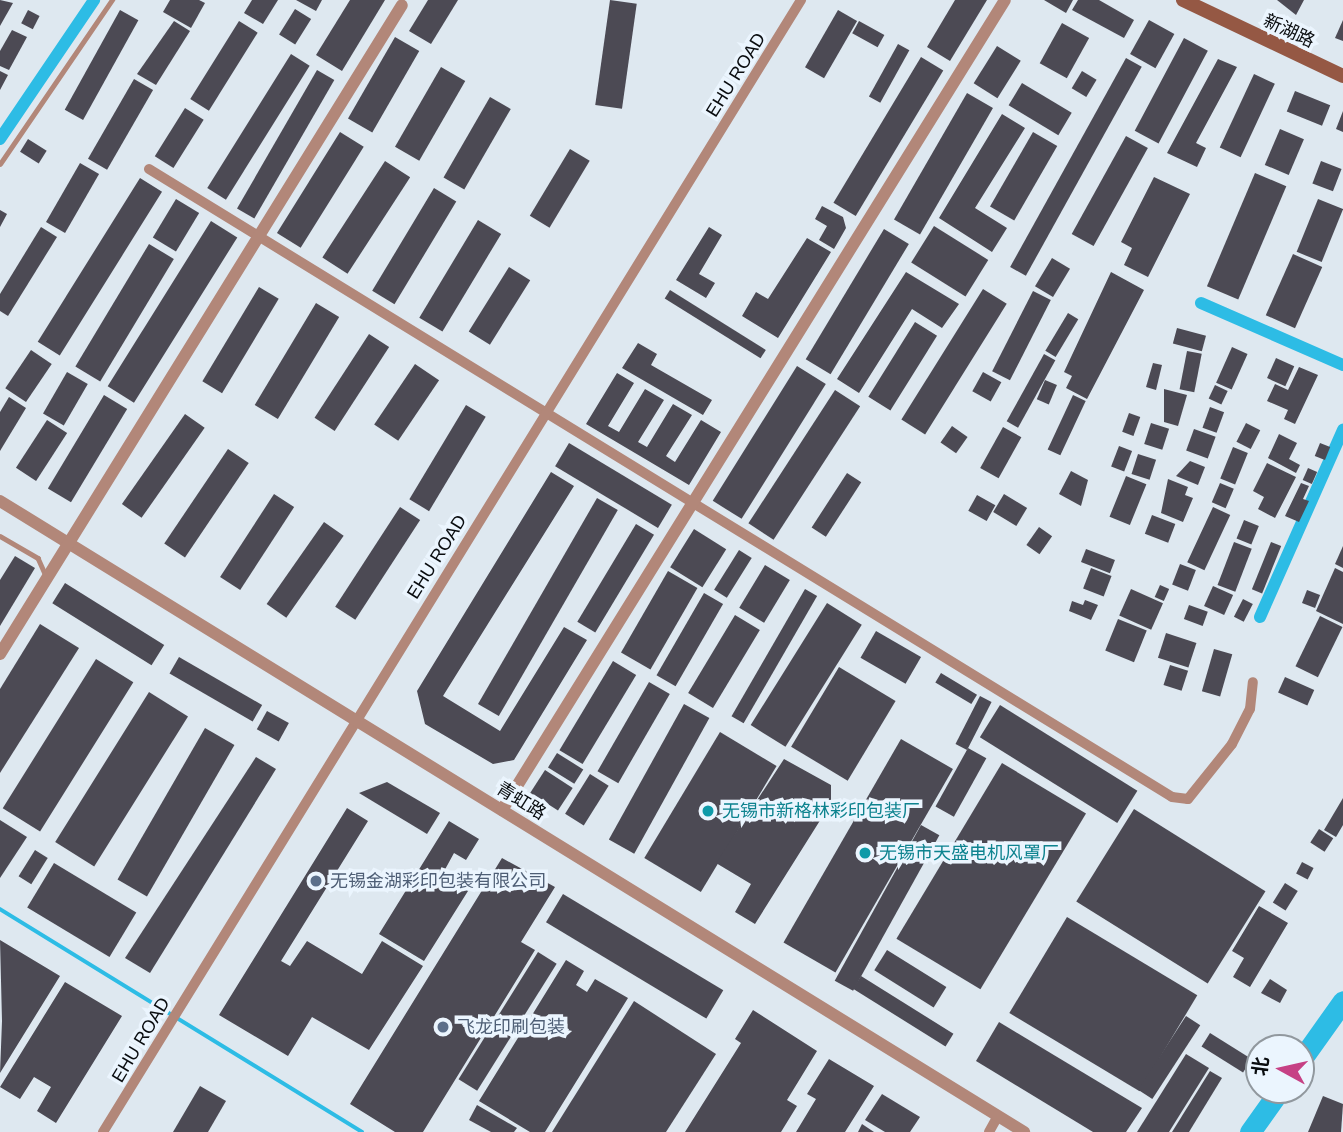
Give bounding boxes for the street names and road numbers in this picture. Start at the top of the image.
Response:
street label: 新湖路 [1260,10,1318,52]
street label: EHU ROAD [702,29,770,121]
street label: EHU ROAD [403,511,471,603]
street label: 青虹路 [492,778,550,824]
street label: EHU ROAD [107,994,175,1086]

